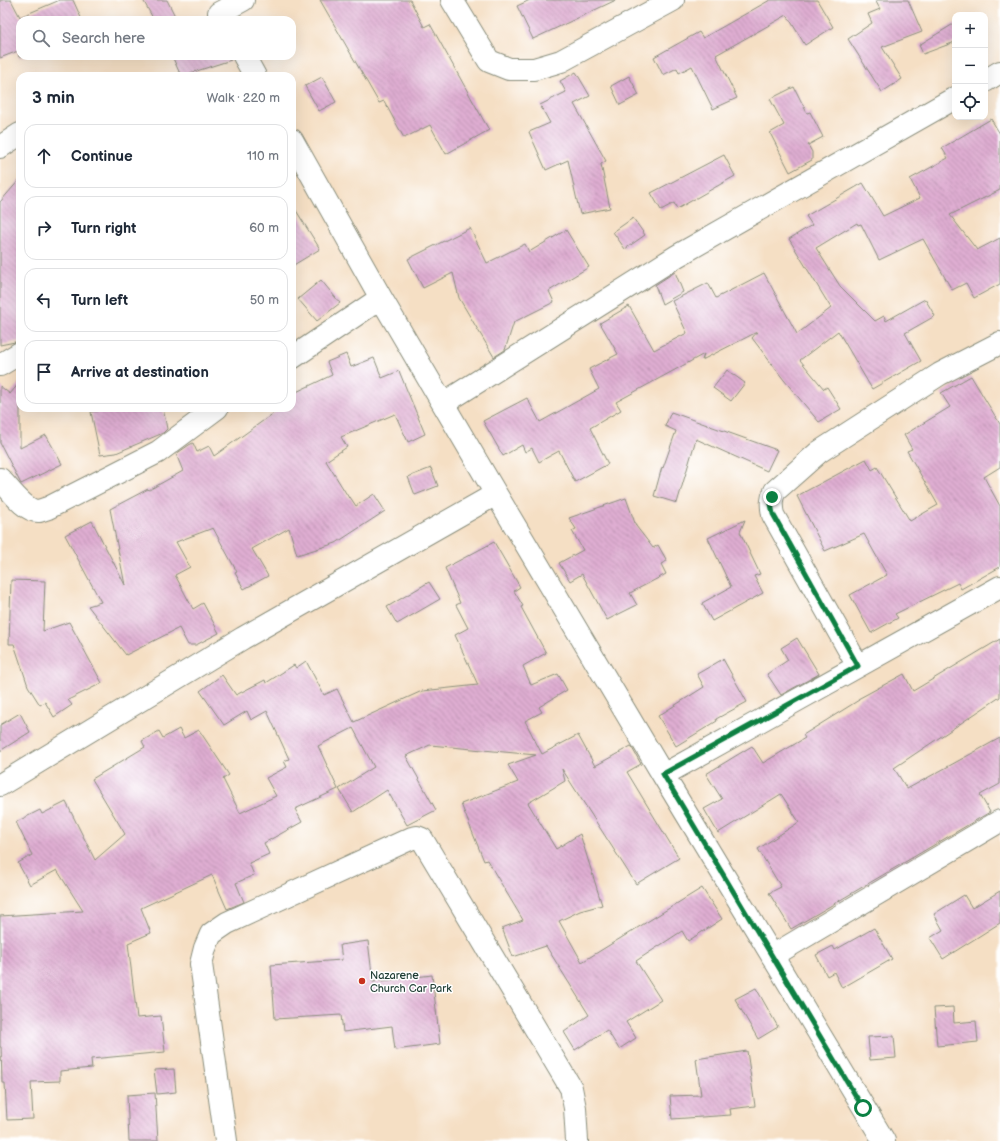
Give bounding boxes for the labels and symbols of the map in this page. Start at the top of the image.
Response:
route end [763,488,781,506]
place label: Nazarene Church Car Park [370,969,452,995]
marker: Nazarene Church Car Park [357,976,367,986]
route start [854,1099,872,1117]

